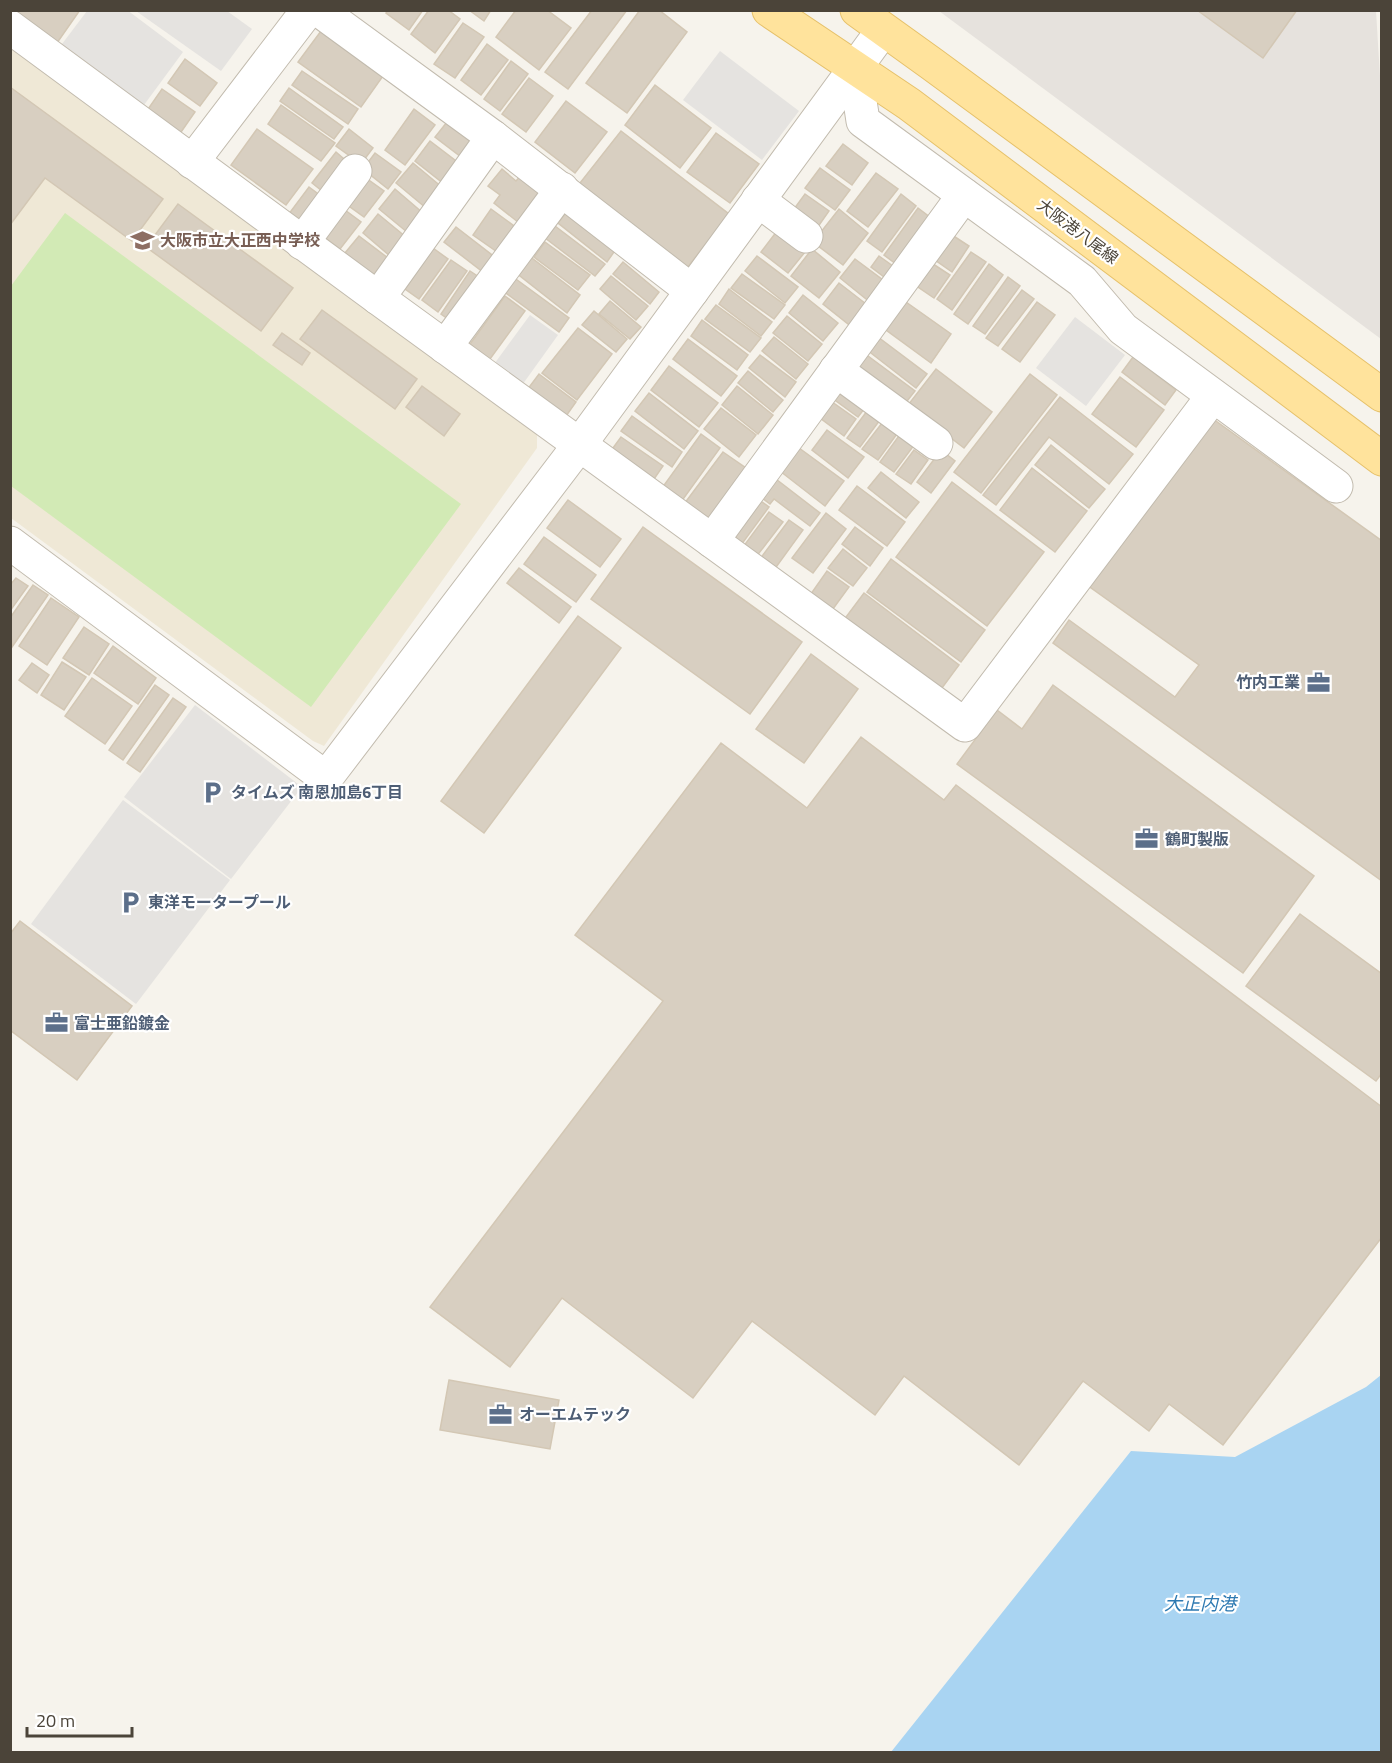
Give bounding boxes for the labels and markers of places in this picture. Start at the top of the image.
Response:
school or university icon: 大阪市立大正西中学校 [129,227,155,253]
place label: 大阪市立大正西中学校 [160,228,320,252]
office icon: 竹内工業 [1305,669,1331,695]
place label: 竹内工業 [1236,670,1300,694]
parking icon: タイムズ 南恩加島6丁目 [200,779,226,805]
place label: タイムズ 南恩加島6丁目 [231,780,403,804]
office icon: 鶴町製版 [1134,826,1160,852]
place label: 鶴町製版 [1165,827,1229,851]
parking icon: 東洋モータープール [117,889,143,915]
place label: 東洋モータープール [148,890,291,914]
office icon: 富士亜鉛鍍金 [43,1010,69,1036]
place label: 富士亜鉛鍍金 [74,1011,170,1035]
office icon: オーエムテック [488,1401,514,1427]
place label: オーエムテック [519,1402,631,1426]

